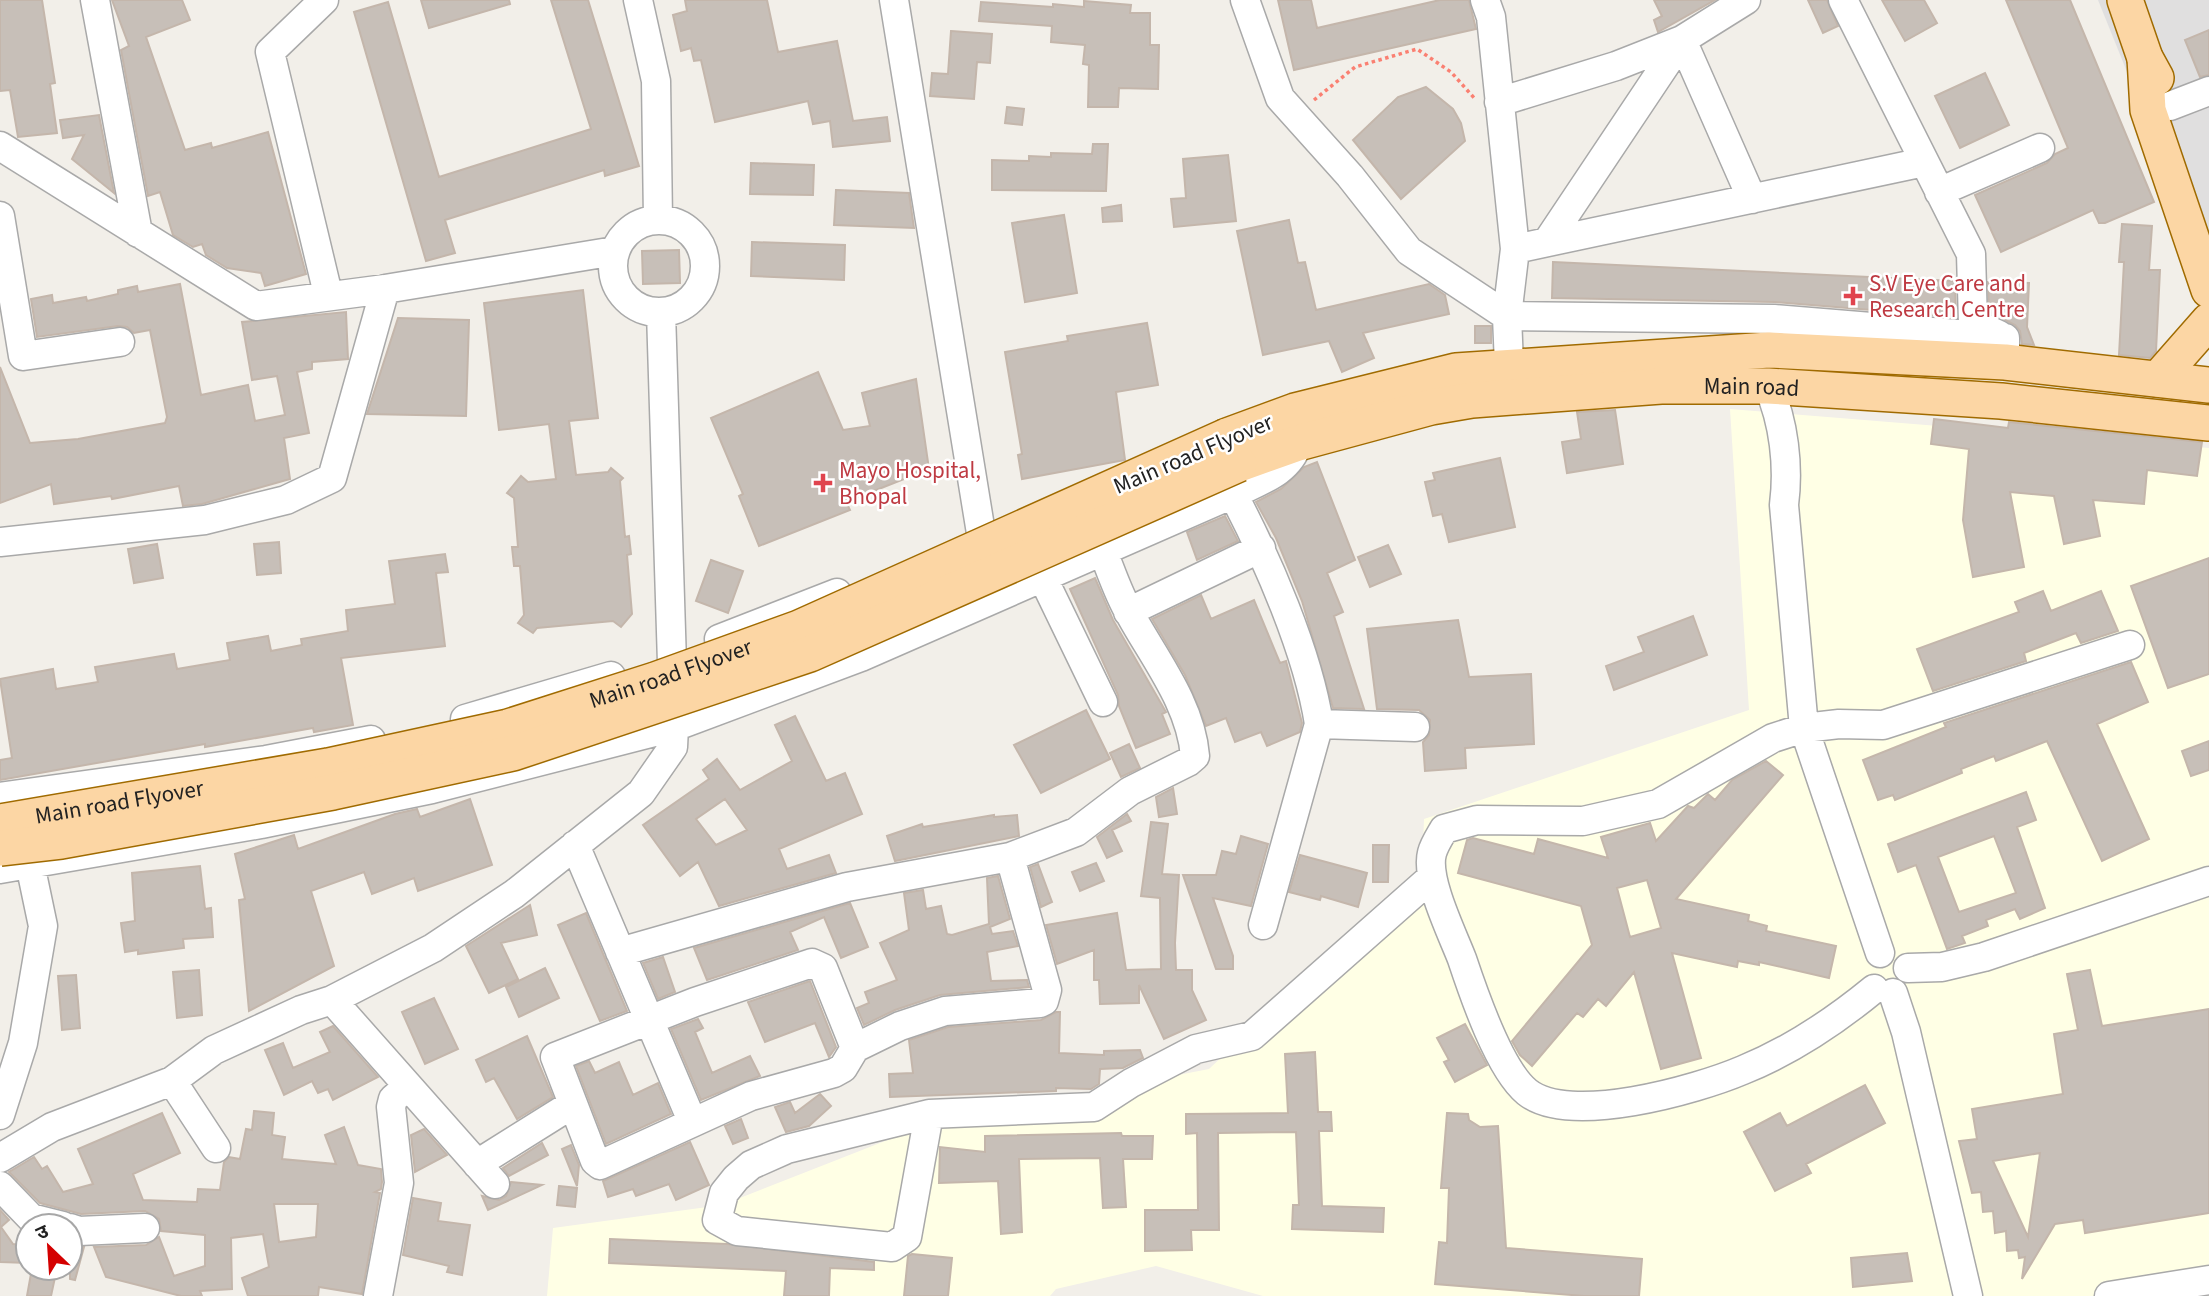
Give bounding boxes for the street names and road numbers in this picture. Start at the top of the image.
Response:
street label: Main road [1704,369,1800,404]
street label: Main road Flyover [1108,405,1279,502]
street label: Main road Flyover [585,629,757,717]
street label: Main road Flyover [32,771,207,832]

